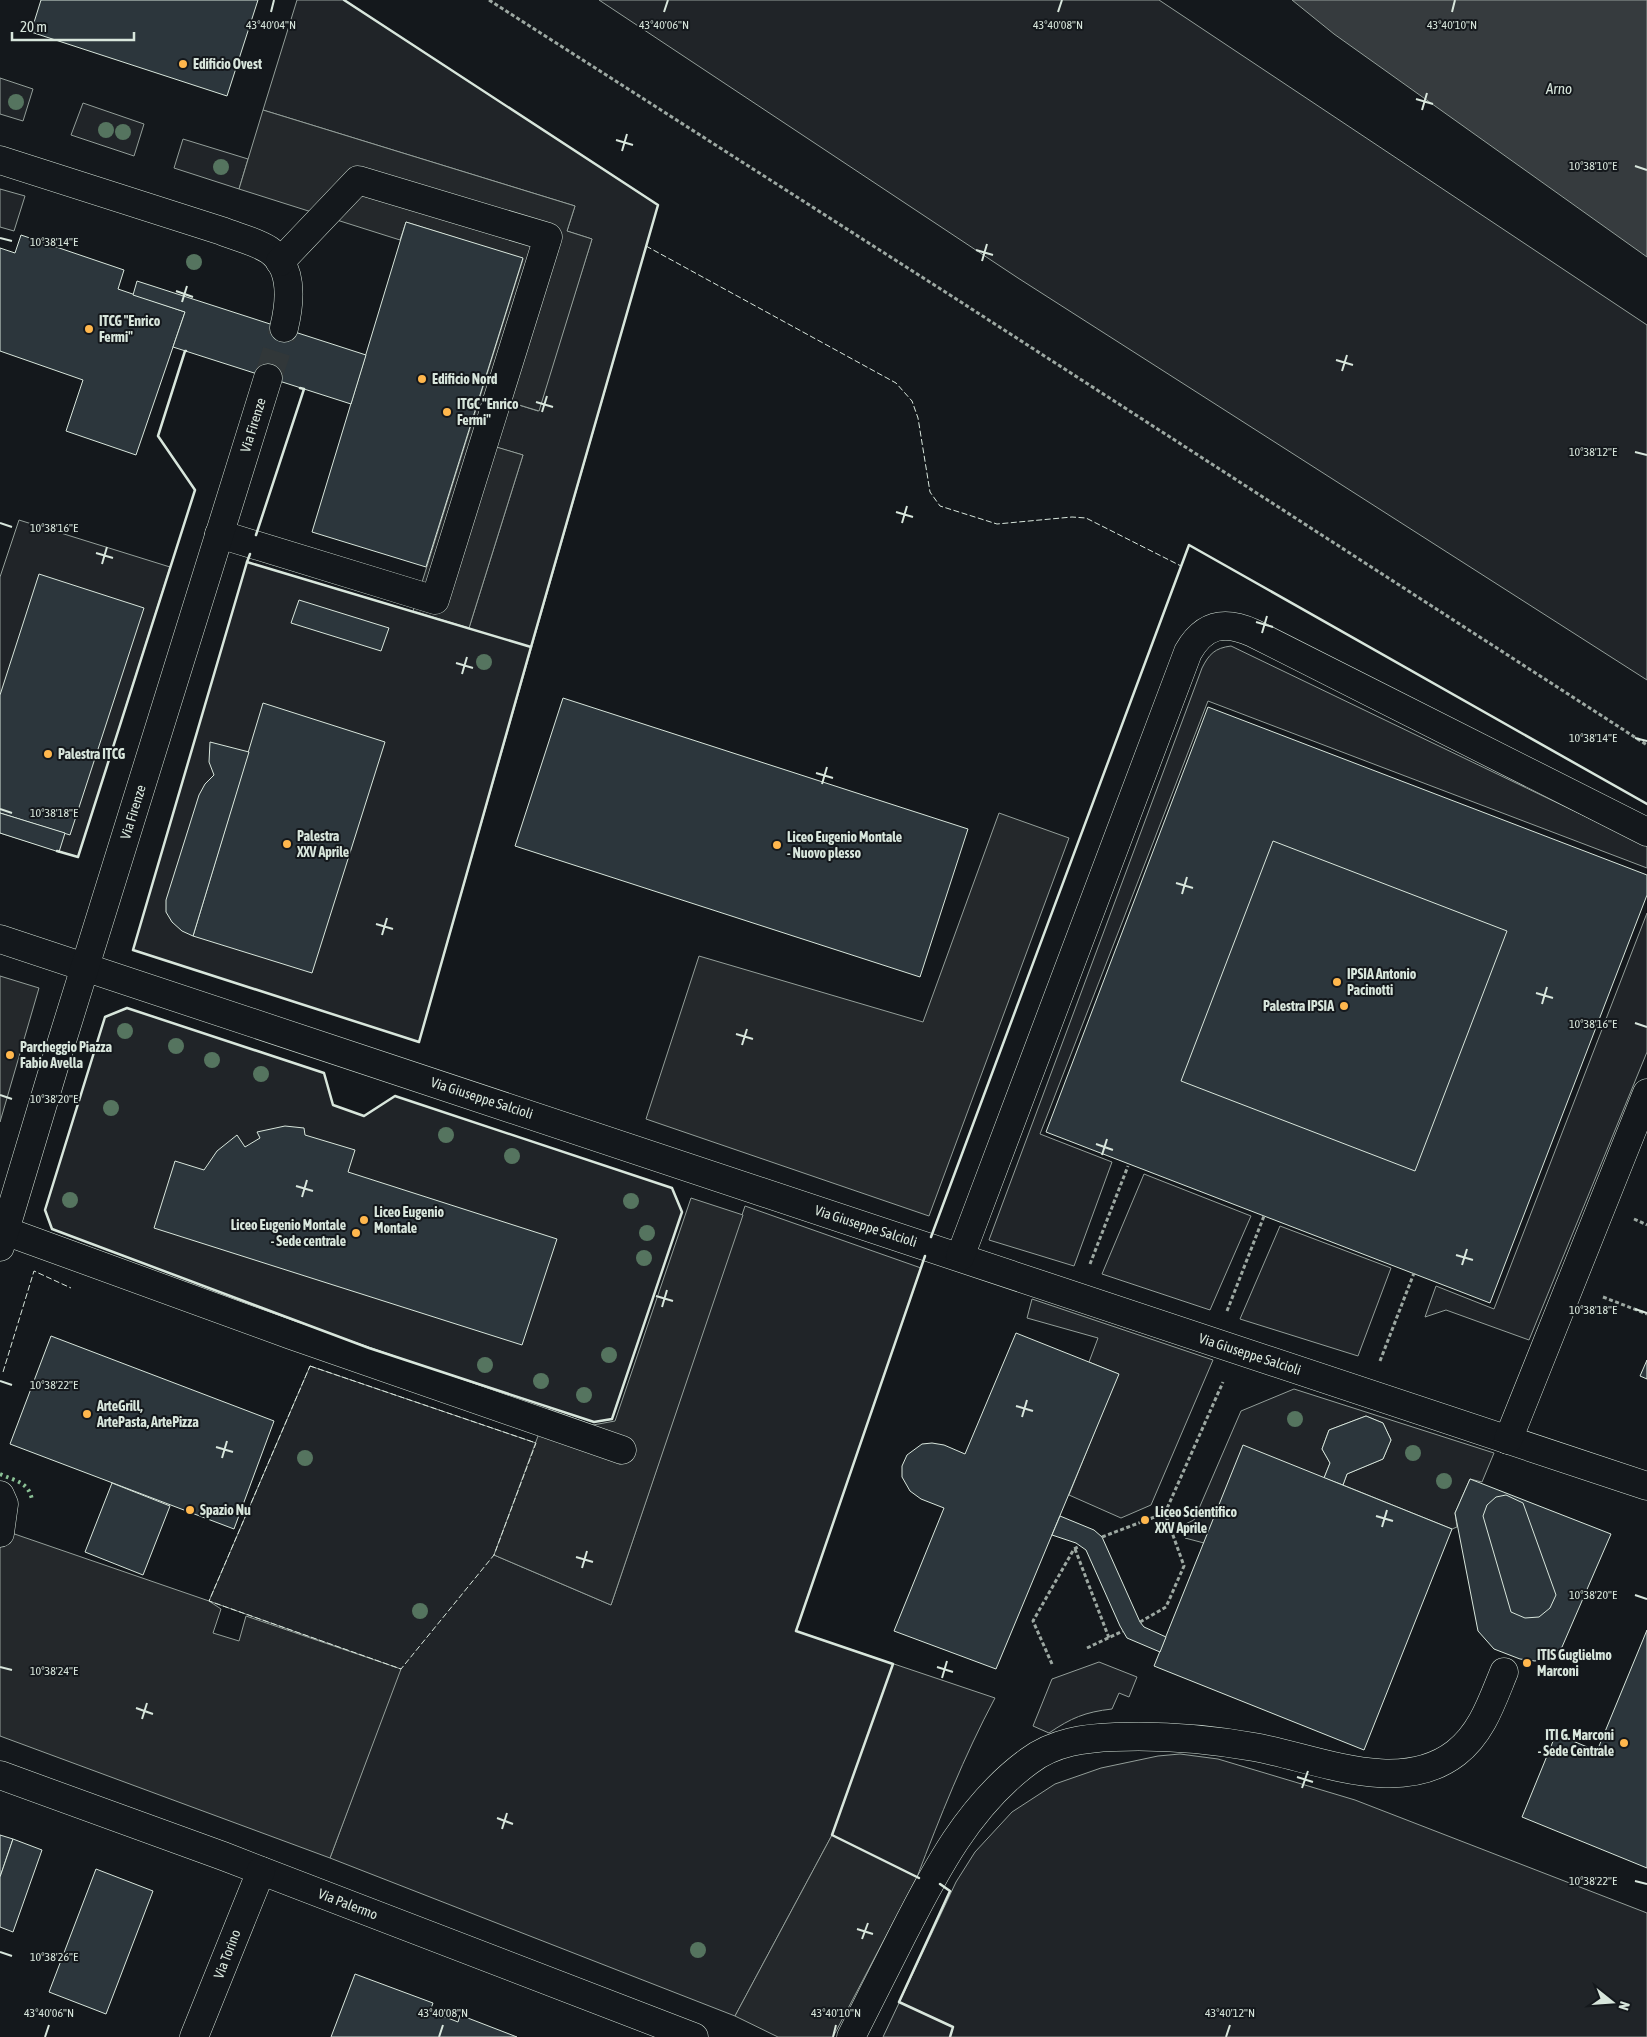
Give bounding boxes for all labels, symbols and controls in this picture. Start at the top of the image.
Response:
scale bar [12,10,135,42]
text: 20 m [20,18,47,35]
text: 43°40'04"N [246,18,296,32]
text: 43°40'06"N [639,18,689,32]
text: 43°40'08"N [1033,18,1083,32]
text: 43°40'10"N [1427,18,1477,32]
place label: Edificio Ovest [193,56,262,72]
marker: Edificio Ovest [177,58,189,70]
water label: Arno [1545,80,1572,97]
text: 10°38'10"E [1569,159,1617,173]
text: 10°38'14"E [30,235,78,249]
place label: ITCG "Enrico Fermi" [99,313,161,345]
marker: ITCG "Enrico Fermi" [83,323,95,335]
place label: Edificio Nord [432,371,498,387]
marker: Edificio Nord [416,373,428,385]
street label: Via Firenze [237,396,269,454]
place label: ITGC "Enrico Fermi" [457,396,519,428]
marker: ITGC "Enrico Fermi" [441,406,453,418]
text: 10°38'12"E [1569,445,1617,459]
text: 10°38'16"E [30,521,78,535]
text: 10°38'14"E [1569,731,1617,745]
place label: Palestra ITCG [58,746,126,762]
marker: Palestra ITCG [42,748,54,760]
street label: Via Firenze [117,783,149,841]
text: 10°38'18"E [30,806,78,820]
place label: Palestra XXV Aprile [296,828,349,860]
place label: Liceo Eugenio Montale - Nuovo plesso [787,829,902,861]
marker: Palestra XXV Aprile [281,838,293,850]
marker: Liceo Eugenio Montale - Nuovo plesso [771,839,783,851]
place label: IPSIA Antonio Pacinotti [1347,966,1417,998]
marker: IPSIA Antonio Pacinotti [1331,976,1343,988]
place label: Palestra IPSIA [1263,998,1334,1014]
marker: Palestra IPSIA [1338,1000,1350,1012]
text: 10°38'16"E [1569,1017,1617,1031]
place label: Parcheggio Piazza Fabio Avella [20,1039,113,1071]
marker: Parcheggio Piazza Fabio Avella [4,1049,16,1061]
street label: Via Giuseppe Salcioli [429,1074,535,1122]
text: 10°38'20"E [30,1092,78,1106]
street label: Via Giuseppe Salcioli [813,1202,919,1250]
place label: Liceo Eugenio Montale [374,1204,444,1236]
marker: Liceo Eugenio Montale [358,1214,370,1226]
place label: Liceo Eugenio Montale - Sede centrale [231,1217,346,1249]
marker: Liceo Eugenio Montale - Sede centrale [350,1227,362,1239]
text: 10°38'18"E [1569,1303,1617,1317]
street label: Via Giuseppe Salcioli [1197,1330,1303,1378]
text: 10°38'22"E [30,1378,78,1392]
place label: ArteGrill, ArtePasta, ArtePizza [96,1398,199,1430]
marker: ArteGrill, ArtePasta, ArtePizza [81,1408,93,1420]
place label: Spazio Nu [200,1502,251,1518]
marker: Spazio Nu [184,1504,196,1516]
place label: Liceo Scientifico XXV Aprile [1154,1504,1238,1536]
marker: Liceo Scientifico XXV Aprile [1139,1514,1151,1526]
text: 10°38'20"E [1569,1588,1617,1602]
place label: ITIS Guglielmo Marconi [1537,1647,1612,1679]
marker: ITIS Guglielmo Marconi [1521,1657,1533,1669]
text: 10°38'24"E [30,1664,78,1678]
place label: ITI G. Marconi - Sede Centrale [1538,1727,1614,1759]
marker: ITI G. Marconi - Sede Centrale [1618,1737,1630,1749]
text: 10°38'22"E [1569,1874,1617,1888]
street label: Via Palermo [316,1885,380,1923]
street label: Via Torino [210,1927,244,1981]
text: 10°38'26"E [30,1950,78,1964]
north arrow [1587,1977,1637,2027]
text: N [1616,2000,1633,2012]
text: 43°40'06"N [24,2006,74,2020]
text: 43°40'08"N [418,2006,468,2020]
text: 43°40'10"N [811,2006,861,2020]
text: 43°40'12"N [1205,2006,1255,2020]

